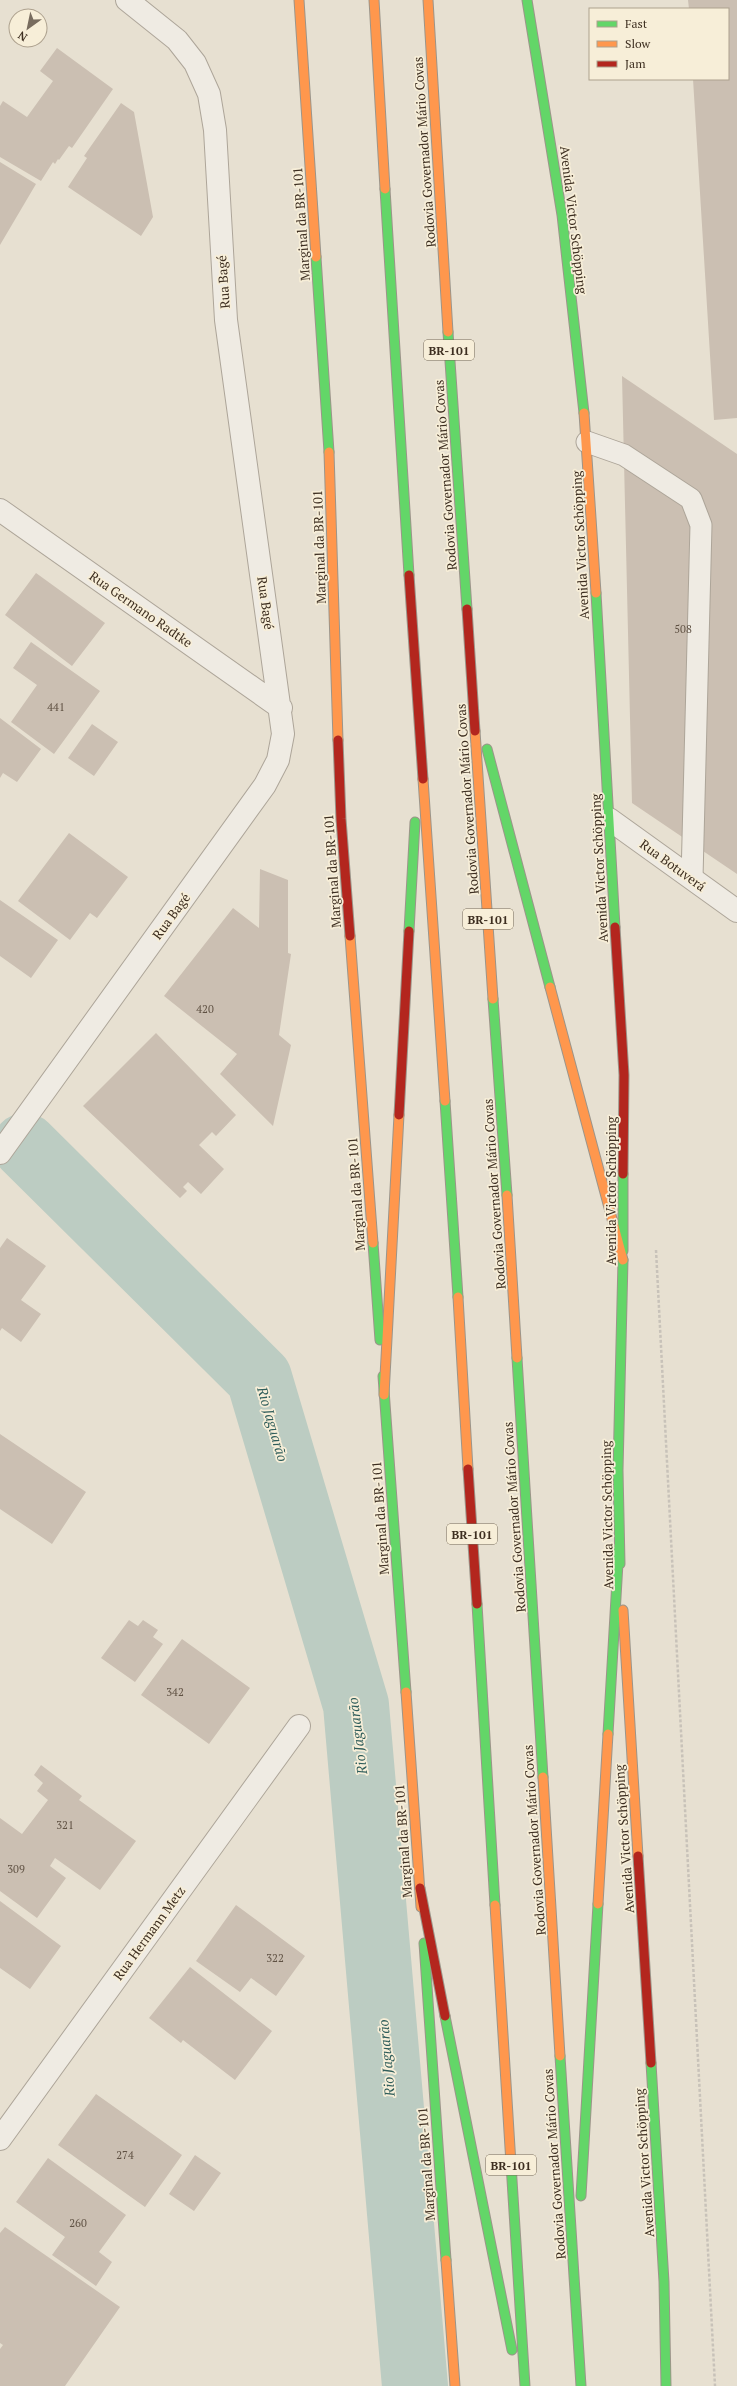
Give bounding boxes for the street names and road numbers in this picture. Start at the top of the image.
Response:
street label: Rodovia Governador Mário Covas [408,56,440,248]
street label: Avenida Victor Schöpping [556,145,592,295]
street label: Marginal da BR-101 [288,166,314,282]
street label: Rua Bagé [212,255,234,309]
road number: BR-101 [424,340,474,360]
street label: Rodovia Governador Mário Covas [429,379,461,571]
street label: Avenida Victor Schöpping [567,470,593,620]
street label: Marginal da BR-101 [308,490,330,604]
street label: Rua Germano Radtke [86,567,196,651]
street label: Rua Bagé [253,575,279,631]
street label: Rodovia Governador Mário Covas [451,703,483,895]
street label: Avenida Victor Schöpping [586,793,612,943]
street label: Marginal da BR-101 [319,813,345,929]
street label: Rua Botuverá [636,835,710,895]
street label: Rua Bagé [148,889,194,943]
road number: BR-101 [463,909,513,929]
street label: Rodovia Governador Mário Covas [478,1098,510,1290]
street label: Avenida Victor Schöpping [602,1116,620,1266]
street label: Marginal da BR-101 [343,1136,369,1252]
street label: Rodovia Governador Mário Covas [498,1421,530,1613]
street label: Avenida Victor Schöpping [597,1440,617,1590]
street label: Marginal da BR-101 [367,1460,393,1576]
road number: BR-101 [447,1524,497,1544]
street label: Rodovia Governador Mário Covas [518,1744,550,1936]
street label: Avenida Victor Schöpping [610,1764,638,1914]
street label: Marginal da BR-101 [390,1783,416,1899]
street label: Rua Hermann Metz [109,1882,189,1984]
street label: Rodovia Governador Mário Covas [538,2068,570,2260]
street label: Avenida Victor Schöpping [630,2088,658,2238]
street label: Marginal da BR-101 [413,2106,439,2222]
road number: BR-101 [486,2155,536,2175]

